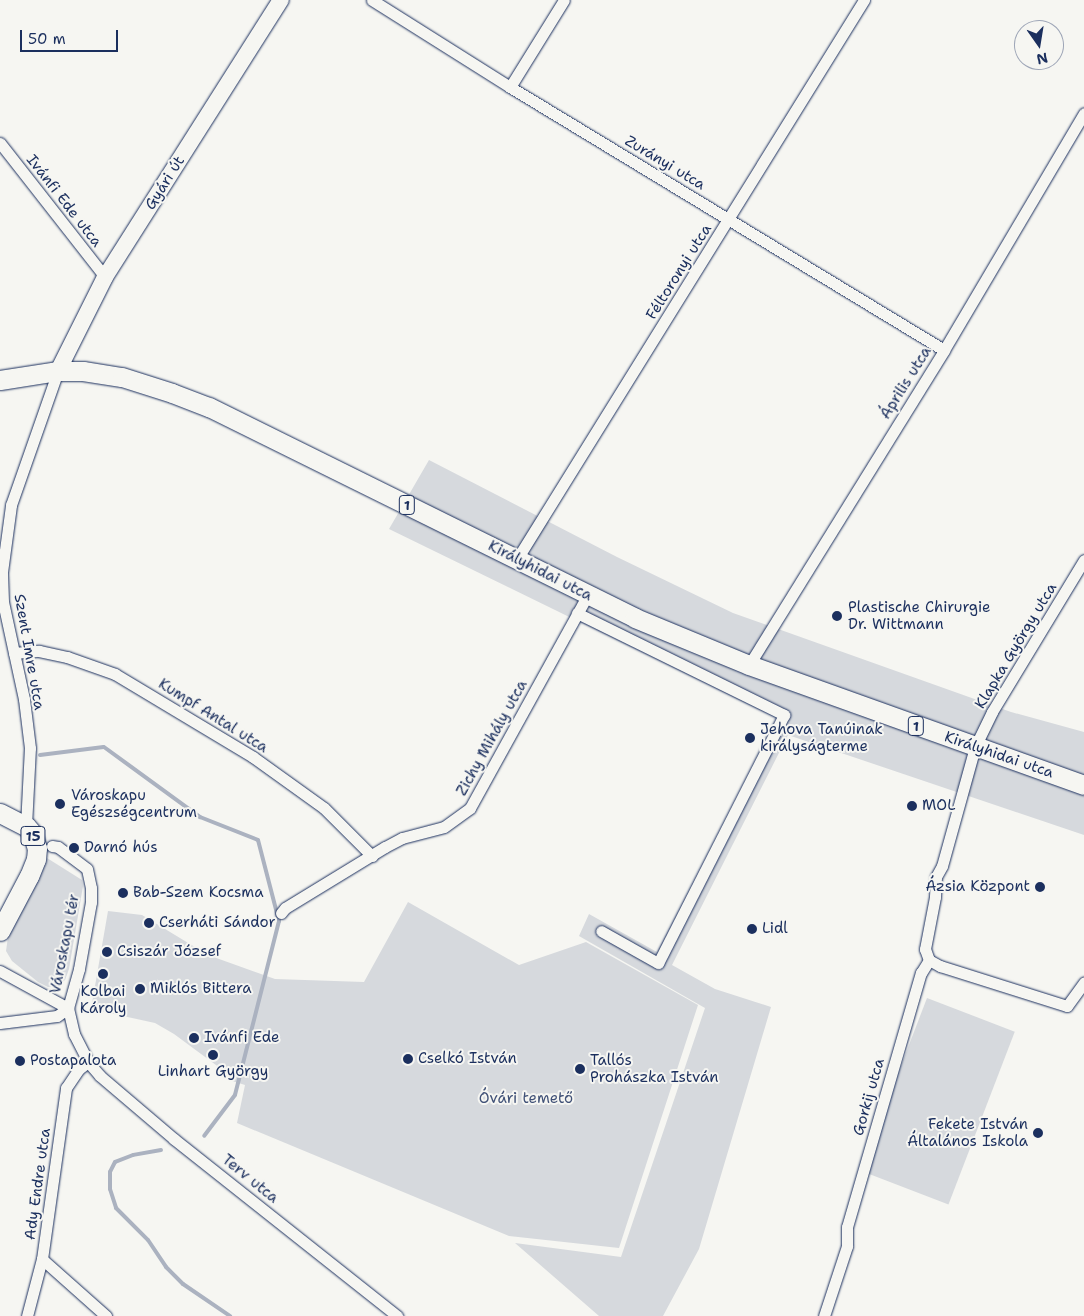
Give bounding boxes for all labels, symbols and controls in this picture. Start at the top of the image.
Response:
scale bar [22,20,120,52]
north arrow [1014,20,1064,70]
text: 50 m [28,29,66,49]
text: N [1035,49,1050,69]
street label: Zurányi utca [622,132,708,194]
street label: Ivánfi Ede utca [22,151,106,251]
street label: Gyári út [141,153,189,213]
street label: Féltoronyi utca [642,221,716,323]
street label: Április utca [877,343,935,423]
road number: 1 [398,494,416,516]
street label: Királyhidai utca [485,537,595,605]
street label: Klapka György utca [971,580,1061,712]
street label: Szent Imre utca [10,593,48,711]
place label: Plastische Chirurgie Dr. Wittmann [848,598,990,633]
marker: Plastische Chirurgie Dr. Wittmann [830,609,844,623]
street label: Kumpf Antal utca [155,675,271,757]
street label: Zichy Mihály utca [453,677,531,799]
road number: 1 [907,714,925,738]
place label: Jehova Tanúinak királyságterme [760,720,883,755]
street label: Királyhidai utca [942,728,1056,782]
marker: Jehova Tanúinak királyságterme [744,732,756,744]
place label: Városkapu Egészségcentrum [71,786,197,821]
marker: Városkapu Egészségcentrum [53,797,67,811]
place label: MOL [922,797,955,815]
marker: MOL [906,800,918,812]
road number: 15 [19,824,47,848]
place label: Darnó hús [84,839,158,857]
marker: Darnó hús [68,842,80,854]
place label: Ázsia Központ [925,878,1030,896]
marker: Ázsia Központ [1034,881,1046,893]
place label: Bab-Szem Kocsma [133,884,263,902]
marker: Bab-Szem Kocsma [117,887,129,899]
street label: Városkapu tér [46,893,84,995]
place label: Cserháti Sándor [159,914,276,932]
marker: Cserháti Sándor [143,917,155,929]
place label: Lidl [762,920,788,938]
marker: Lidl [746,923,758,935]
place label: Csiszár József [117,943,221,961]
marker: Csiszár József [101,946,113,958]
marker: Kolbai Károly [97,968,109,980]
place label: Miklós Bittera [150,980,252,998]
place label: Kolbai Károly [80,982,126,1017]
marker: Miklós Bittera [134,983,146,995]
place label: Ivánfi Ede [204,1029,280,1047]
marker: Ivánfi Ede [188,1032,200,1044]
marker: Linhart György [207,1049,219,1061]
place label: Cselkó István [418,1050,517,1068]
place label: Tallós Prohászka István [590,1051,718,1086]
place label: Postapalota [30,1052,116,1070]
marker: Cselkó István [402,1053,414,1065]
marker: Postapalota [14,1055,26,1067]
street label: Gorkij utca [849,1056,889,1138]
place label: Linhart György [158,1063,268,1081]
marker: Tallós Prohászka István [574,1063,586,1075]
park label: Óvári temető [479,1090,573,1108]
place label: Fekete István Általános Iskola [907,1115,1028,1150]
street label: Ady Endre utca [21,1127,55,1241]
marker: Fekete István Általános Iskola [1032,1127,1044,1139]
street label: Terv utca [218,1151,282,1207]

